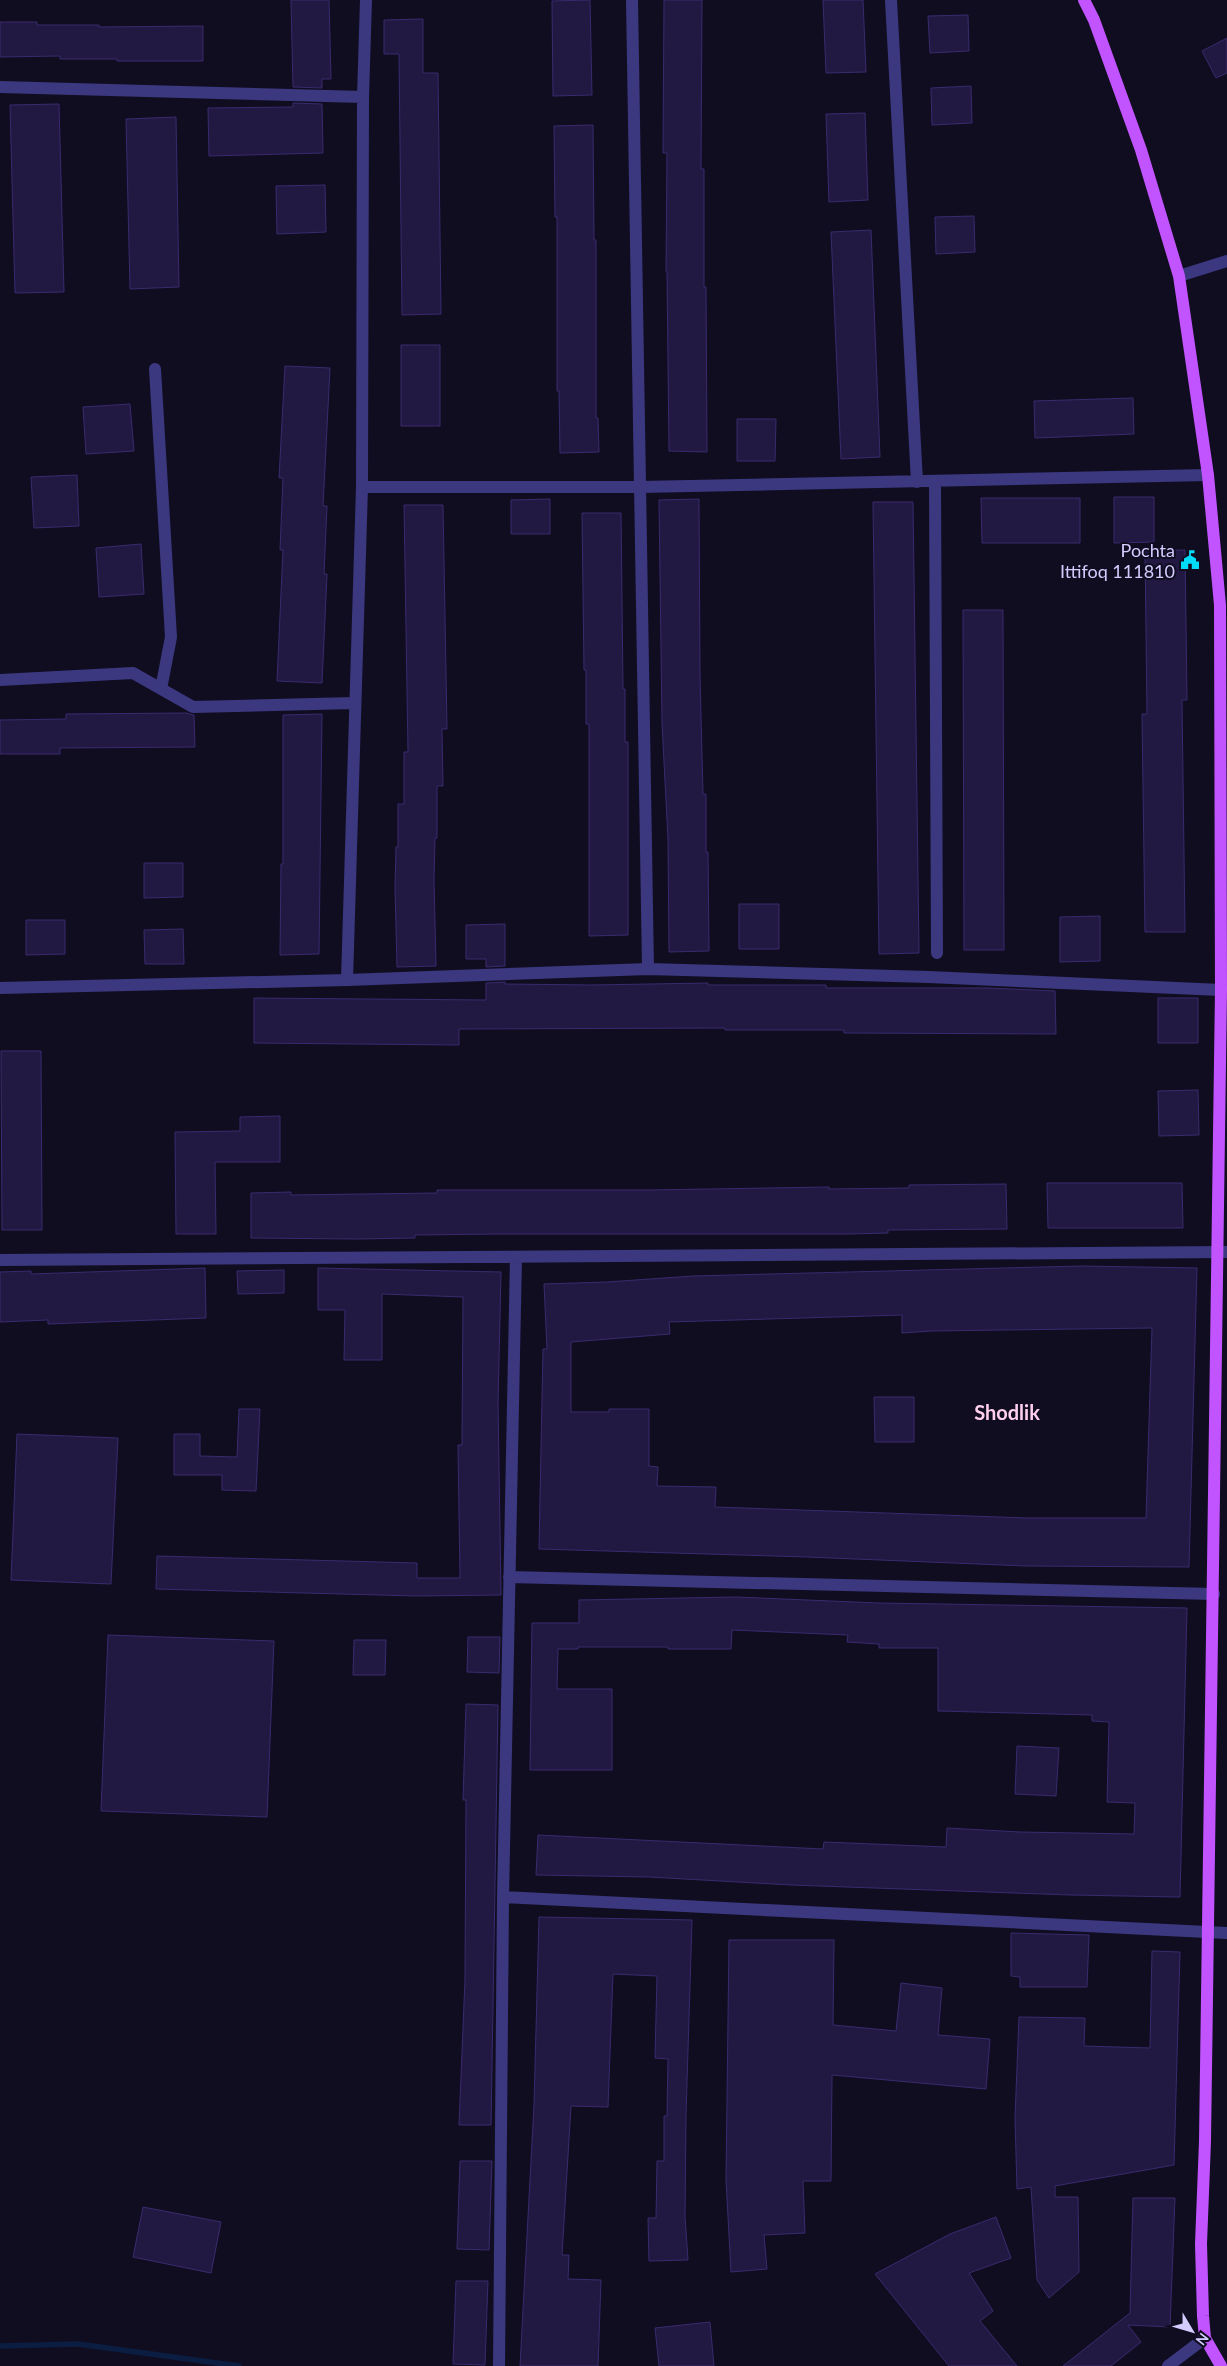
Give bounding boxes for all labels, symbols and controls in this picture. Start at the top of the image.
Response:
place label: Pochta Ittifoq 111810 [1060,539,1175,582]
public building icon: Pochta Ittifoq 111810 [1179,549,1201,571]
district label: Shodlik [974,1400,1040,1424]
north arrow [1167,2306,1217,2356]
text: N [1193,2330,1213,2349]

